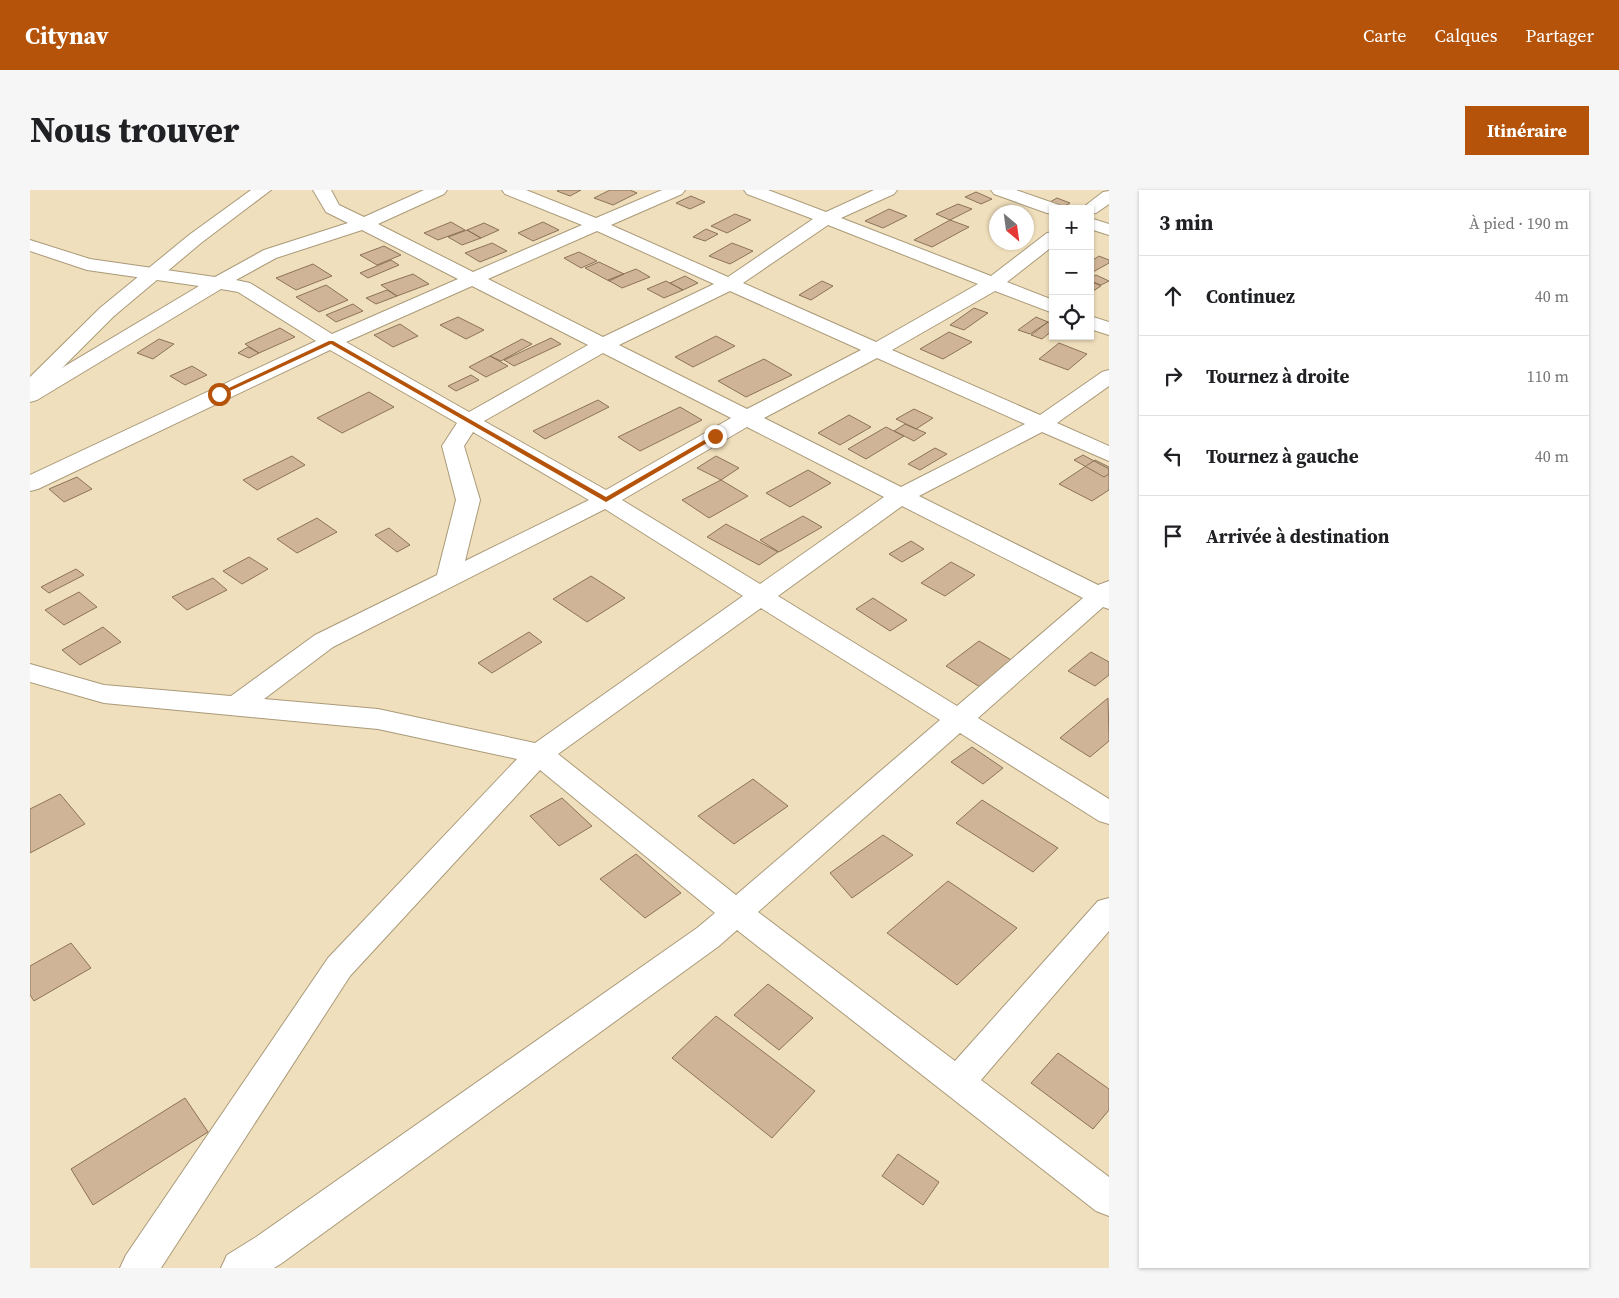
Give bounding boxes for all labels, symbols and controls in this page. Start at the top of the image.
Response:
text: Citynav [25,19,109,52]
text: Carte [1363,23,1406,48]
text: Calques [1434,23,1498,48]
text: Partager [1526,23,1594,48]
text: Nous trouver [30,106,239,154]
button: Itinéraire [1465,106,1589,155]
north arrow [989,205,1034,250]
map controls [1049,205,1094,340]
button: + [1049,205,1094,250]
text: 3 min [1159,208,1214,237]
text: À pied · 190 m [1469,212,1569,234]
button: − [1049,250,1094,295]
icon: ahead [1159,282,1187,310]
text: Continuez [1206,283,1295,309]
text: 40 m [1535,285,1569,307]
button: locate [1049,295,1094,340]
icon: right [1159,362,1187,390]
text: Tournez à droite [1206,363,1349,389]
text: 110 m [1527,365,1569,387]
route start [208,383,231,406]
route end [704,425,727,448]
icon: left [1159,442,1187,470]
text: Tournez à gauche [1206,443,1359,469]
text: 40 m [1535,445,1569,467]
icon: arrive [1159,522,1187,550]
text: Arrivée à destination [1206,523,1389,549]

